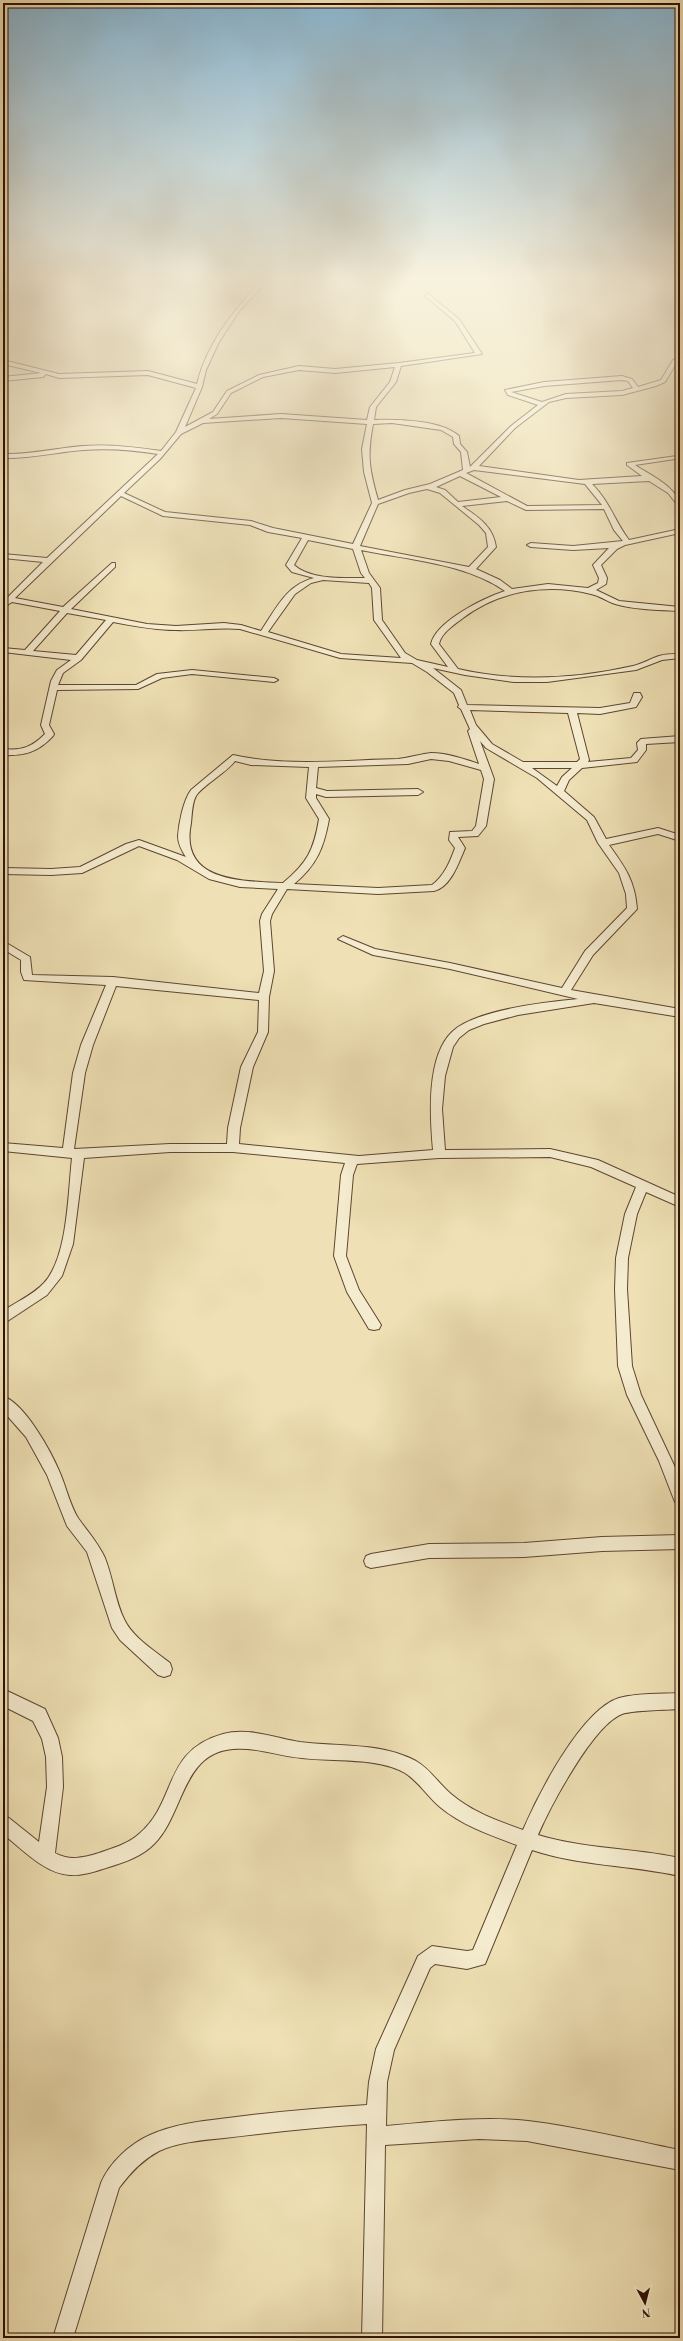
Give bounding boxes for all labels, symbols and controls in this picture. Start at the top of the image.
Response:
north arrow [625,2283,665,2323]
text: N [641,2304,651,2319]

